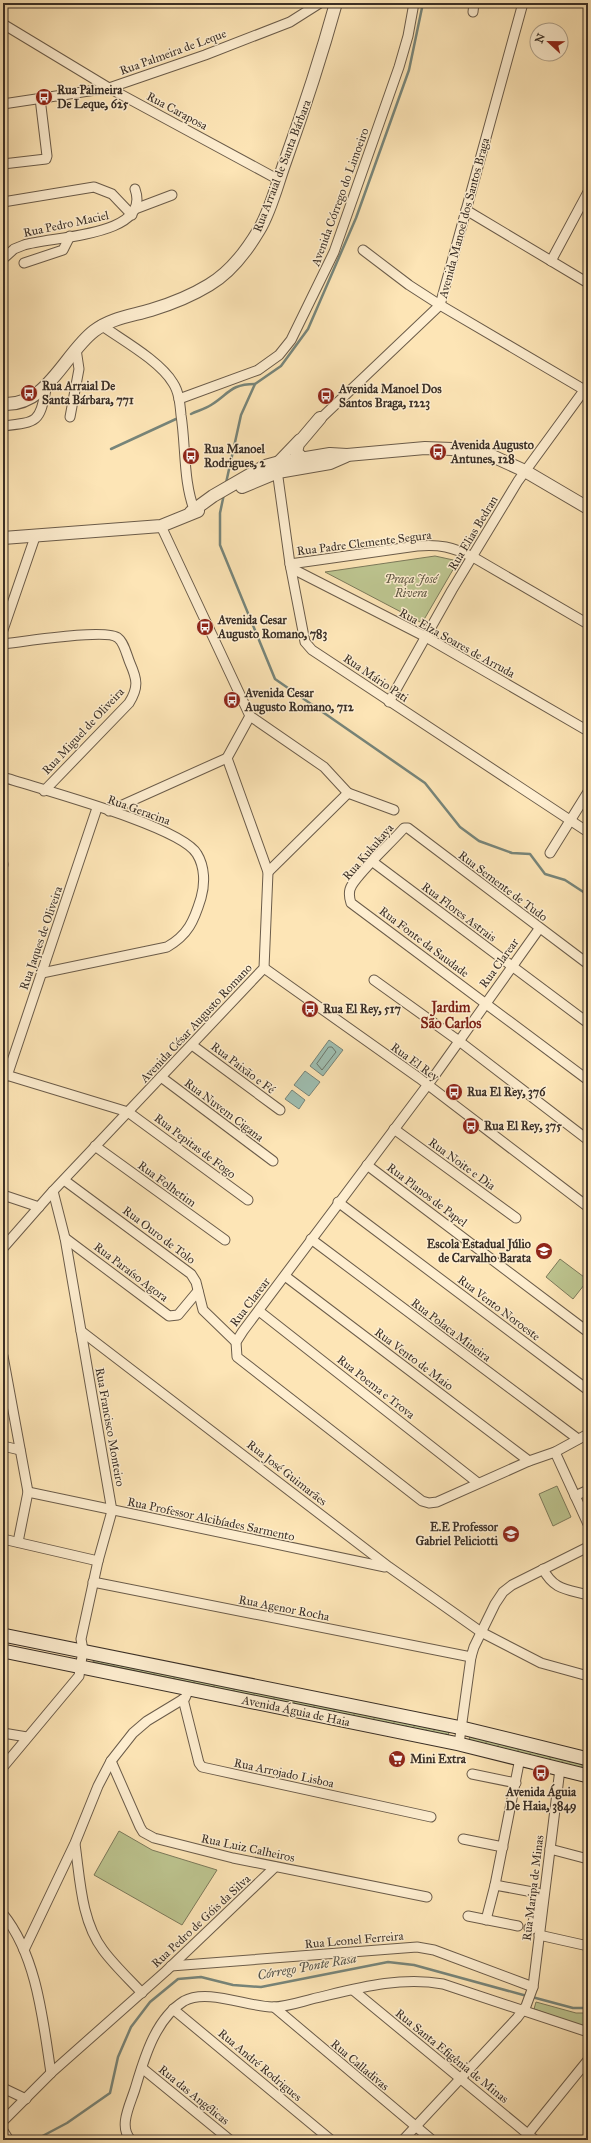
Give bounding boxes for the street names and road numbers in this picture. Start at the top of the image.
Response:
street label: Rua Palmeira de Leque [118,26,229,79]
street label: Rua Caraposa [144,89,211,133]
street label: Rua Arraial de Santa Bárbara [250,97,314,234]
street label: Avenida Córrego do Limoeiro [308,126,373,269]
street label: Avenida Manoel dos Santos Braga [436,135,493,301]
street label: Rua Pedro Maciel [22,208,111,240]
street label: Rua Elias Bedran [445,493,501,573]
street label: Rua Padre Clemente Segura [296,528,433,559]
street label: Rua Elza Soares de Arruda [397,605,518,681]
street label: Rua Mário Pati [341,651,412,705]
street label: Rua Miguel de Oliveira [39,684,128,778]
street label: Rua Geracina [106,792,173,828]
street label: Rua Kukukaya [340,820,397,883]
street label: Rua Semente de Tudo [456,848,550,924]
street label: Rua Flores Astrais [419,879,499,945]
street label: Rua Jaques de Oliveira [17,883,67,992]
street label: Rua Fonte da Saudade [376,904,472,980]
street label: Rua Clarear [476,935,522,991]
street label: Avenida César Augusto Romano [137,961,256,1087]
street label: Rua Paixão e Fé [208,1039,278,1097]
street label: Rua El Rey [388,1040,442,1084]
street label: Rua Nuvem Cigana [181,1076,267,1146]
street label: Rua Pepitas de Fogo [151,1111,239,1182]
street label: Rua Noite e Dia [426,1135,499,1193]
street label: Rua Folhetim [135,1158,199,1210]
street label: Rua Planos de Papel [384,1160,470,1230]
street label: Rua Ouro de Tolo [120,1203,198,1267]
street label: Rua Paraíso Agora [90,1240,172,1306]
street label: Rua Vento Noroeste [455,1272,543,1344]
street label: Rua Clarear [227,1274,273,1329]
street label: Rua Polaca Mineira [408,1295,494,1365]
street label: Rua Vento de Maio [372,1325,456,1393]
street label: Rua Poema e Trova [334,1352,418,1422]
street label: Rua Francisco Monteiro [93,1366,127,1488]
street label: Rua José Guimarães [244,1437,330,1509]
street label: Rua Professor Alcibíades Sarmento [126,1494,296,1544]
street label: Rua Agenor Rocha [237,1592,331,1625]
street label: Avenida Águia de Haia [239,1692,352,1730]
street label: Rua Arrojado Lisboa [233,1756,336,1791]
street label: Rua Luiz Calheiros [200,1831,296,1865]
street label: Rua Maripa de Minas [520,1834,546,1942]
street label: Rua Pedro de Góis da Silva [149,1871,254,1970]
street label: Rua Leonel Ferreira [304,1929,405,1951]
street label: Rua Santa Efigênia de Minas [392,2006,511,2107]
street label: Rua André Rodrigues [215,2026,305,2105]
street label: Rua Calladivas [328,2037,392,2093]
street label: Rua das Angélicas [155,2062,232,2128]

